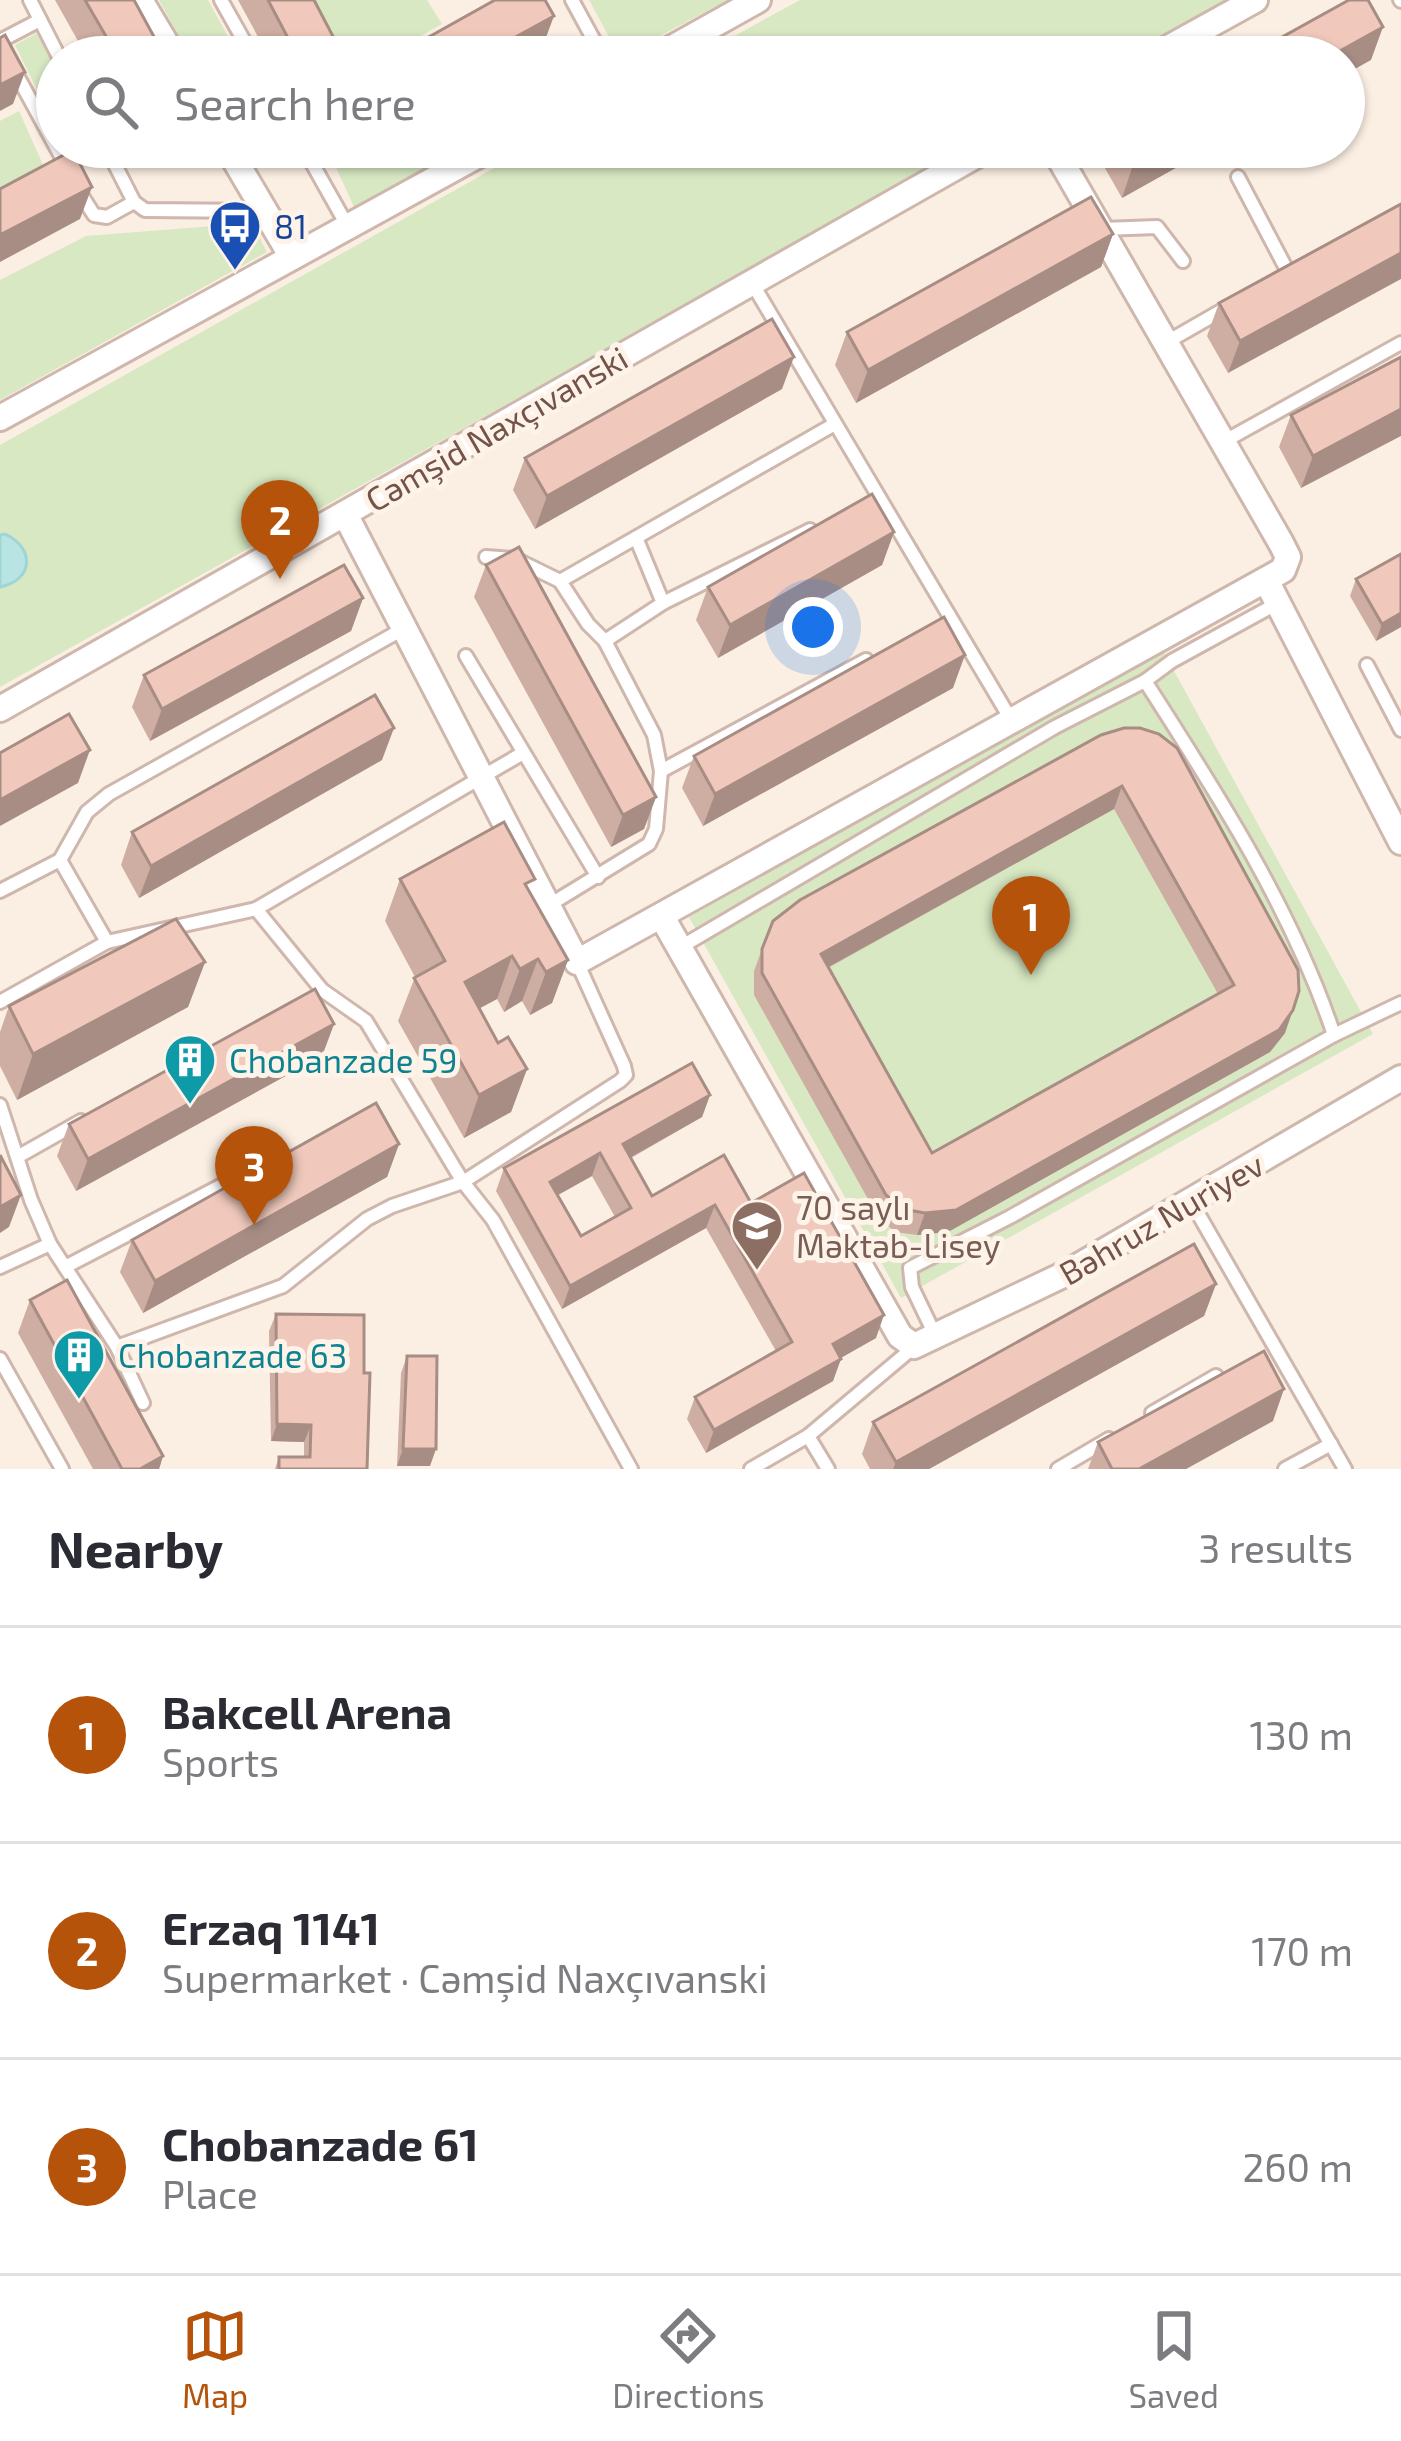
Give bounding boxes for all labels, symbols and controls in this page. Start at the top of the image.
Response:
search box [36,36,1365,168]
icon: search [78,69,144,135]
text: Search here [174,75,416,129]
bus stop icon: 81 [207,198,263,272]
place label: 81 [274,206,307,246]
street label: Cəmşid Naxçıvanski [358,337,635,521]
pin: 2 [241,480,319,579]
your location [783,597,843,657]
pin: 1 [992,876,1070,975]
building icon: Chobanzade 59 [162,1032,218,1106]
place label: Chobanzade 59 [229,1040,457,1080]
pin: 3 [215,1126,293,1225]
street label: Bəhruz Nuriyev [1052,1143,1270,1293]
place label: 70 saylı Məktəb-Lisey [796,1187,1000,1265]
school or university icon: 70 saylı Məktəb-Lisey [729,1198,785,1272]
building icon: Chobanzade 63 [51,1327,107,1401]
place label: Chobanzade 63 [118,1335,347,1375]
text: Nearby [48,1517,223,1578]
text: 3 results [1199,1524,1353,1571]
text: Bakcell Arena [162,1684,452,1738]
text: 1 [79,1711,95,1758]
text: 130 m [1249,1711,1353,1758]
text: Sports [162,1738,279,1785]
text: Erzaq 1141 [162,1900,380,1954]
text: 2 [76,1927,98,1974]
text: 170 m [1251,1927,1353,1974]
text: Supermarket · Cəmşid Naxçıvanski [162,1954,768,2001]
text: Chobanzade 61 [162,2116,479,2170]
text: 3 [76,2143,98,2190]
text: 260 m [1242,2143,1353,2190]
text: Place [162,2170,258,2217]
tab: Map [182,2303,248,2415]
tab: Directions [612,2303,764,2415]
tab: Saved [1128,2303,1219,2415]

